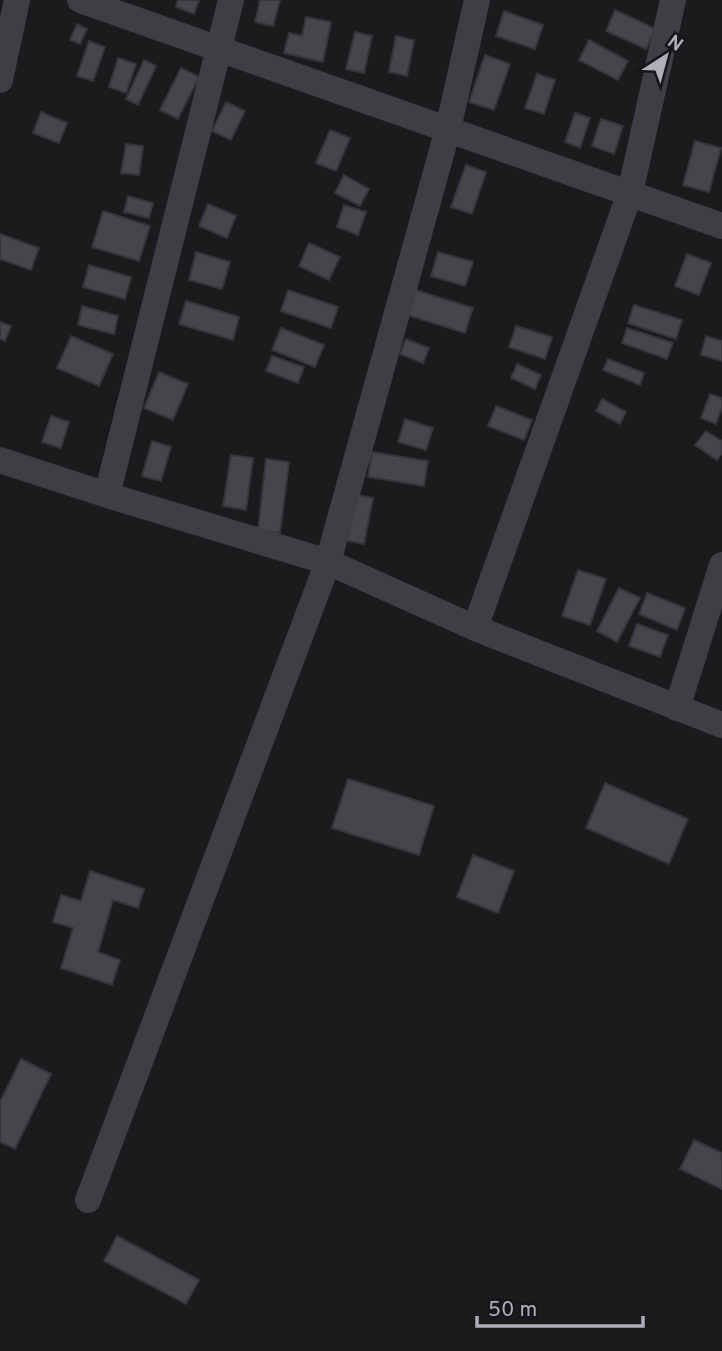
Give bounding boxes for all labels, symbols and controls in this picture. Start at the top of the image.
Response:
north arrow [631,21,701,91]
text: N [662,30,687,58]
scale bar [477,1284,643,1328]
text: 50 m [488,1297,537,1324]

